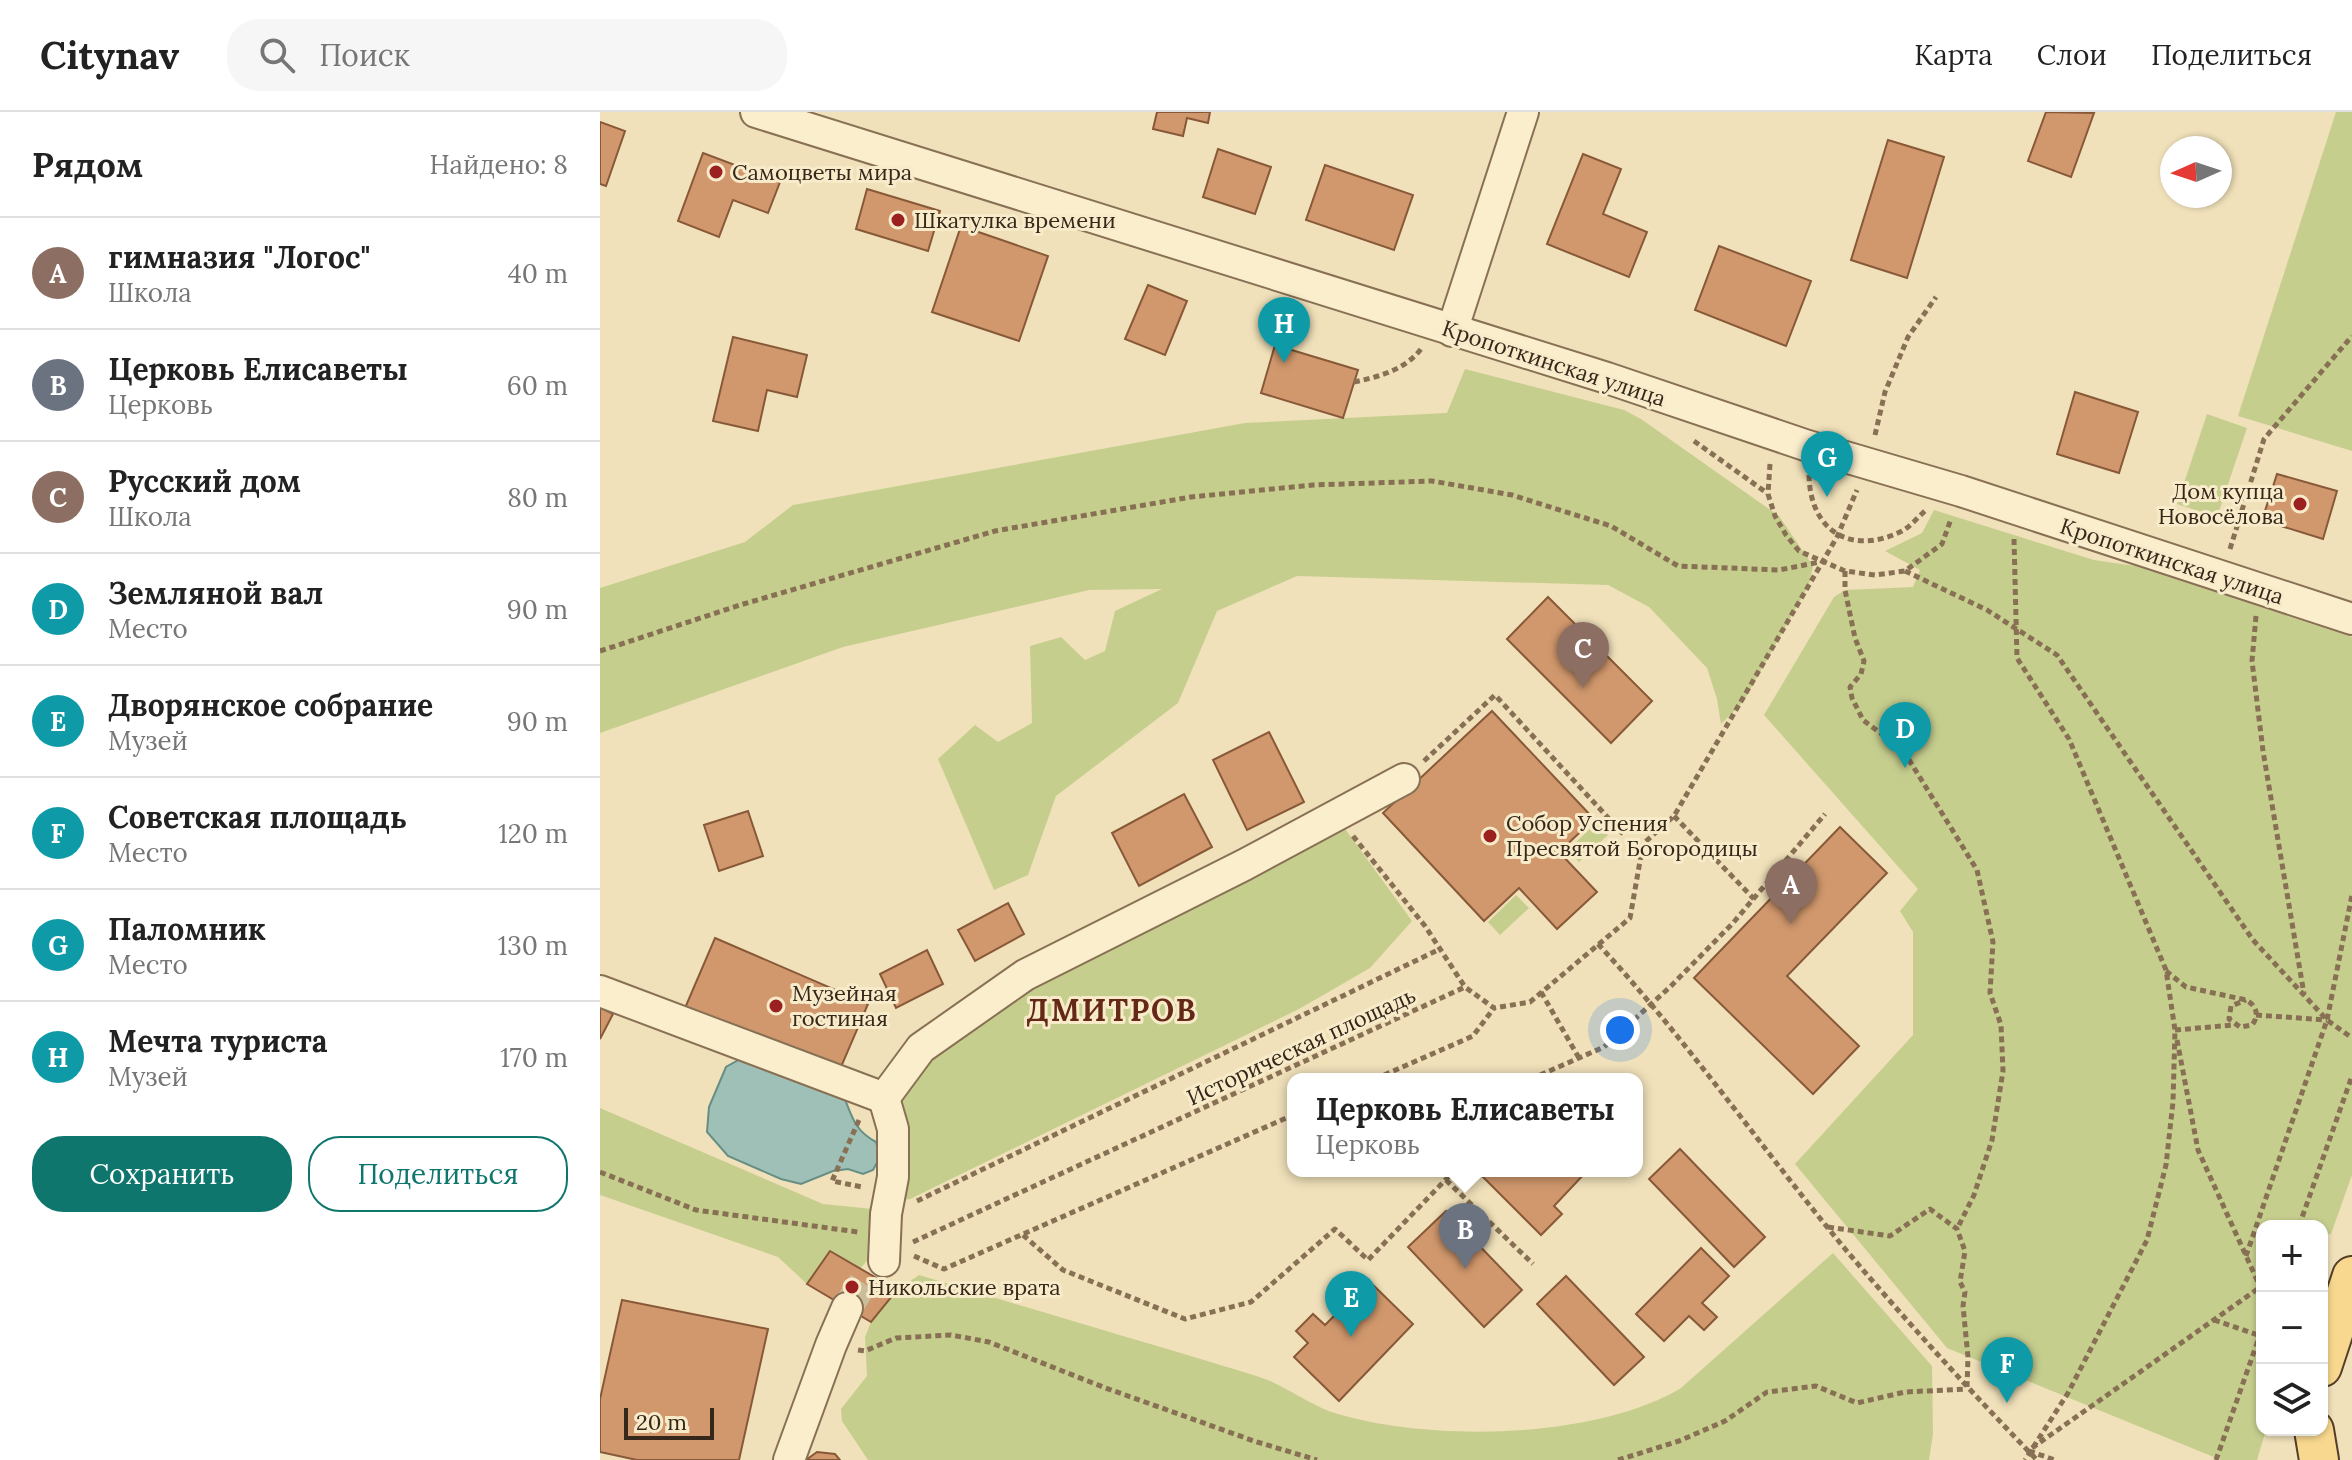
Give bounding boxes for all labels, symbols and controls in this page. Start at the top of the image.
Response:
search box [227,19,787,91]
text: Citynav [40,31,179,79]
icon: search [255,33,299,77]
text: Поиск [319,36,410,74]
text: Карта [1914,37,1993,73]
text: Слои [2037,37,2107,73]
text: Поделиться [2151,37,2312,73]
north arrow [2160,136,2232,208]
text: Рядом [32,143,143,186]
text: Найдено: 8 [429,148,568,181]
place label: Самоцветы мира [732,158,912,186]
marker: Самоцветы мира [707,163,725,181]
place label: Шкатулка времени [914,206,1116,234]
marker: Шкатулка времени [889,211,907,229]
text: гимназия "Логос" [108,238,370,276]
text: A [49,257,67,290]
text: 40 m [508,257,568,290]
text: Школа [108,276,192,309]
pin: H [1258,297,1310,363]
street label: Кропоткинская улица [1439,314,1669,412]
text: Церковь Елиcаветы [108,350,408,388]
text: B [49,369,67,402]
text: 60 m [507,369,568,402]
text: Церковь [108,388,213,421]
pin: G [1801,431,1853,497]
text: Русский дом [108,462,301,500]
place label: Дом купца Новосёлова [2158,477,2284,530]
text: C [49,481,67,514]
text: 80 m [507,481,568,514]
marker: Дом купца Новосёлова [2291,495,2309,513]
text: Школа [108,500,192,533]
street label: Кропоткинская улица [2057,512,2287,610]
text: Земляной вал [108,574,323,612]
text: D [48,593,68,626]
text: 90 m [507,593,568,626]
text: Место [108,612,188,645]
pin: C [1557,622,1609,688]
text: Дворянское собрание [108,686,433,724]
pin: D [1879,702,1931,768]
text: E [50,705,66,738]
text: 90 m [507,705,568,738]
text: Музей [108,724,188,757]
text: Советская площадь [108,798,407,836]
place label: Собор Успения Пресвятой Богородицы [1506,809,1758,862]
text: F [51,817,65,850]
text: 120 m [498,817,568,850]
marker: Собор Успения Пресвятой Богородицы [1481,827,1499,845]
text: Место [108,836,188,869]
pin: A [1765,858,1817,924]
text: Паломник [108,910,266,948]
text: G [48,929,68,962]
text: 130 m [498,929,568,962]
text: Место [108,948,188,981]
place label: Музейная гостиная [792,979,897,1032]
street label: Историческая площадь [1182,981,1420,1111]
district label: ДМИТРОВ [1026,991,1198,1029]
marker: Музейная гостиная [767,997,785,1015]
your location [1600,1010,1640,1050]
text: Мечта туриста [108,1022,327,1060]
text: H [48,1041,68,1074]
text: 170 m [500,1041,568,1074]
text: Музей [108,1060,188,1093]
popup [1287,1073,1643,1177]
text: Церковь Елиcаветы [1315,1090,1615,1128]
text: Церковь [1315,1128,1420,1161]
button: Сохранить [32,1136,292,1212]
button: Поделиться [308,1136,568,1212]
pin: B [1439,1203,1491,1269]
map controls [2256,1220,2328,1436]
button: + [2256,1220,2328,1292]
pin: E [1325,1271,1377,1337]
place label: Никольские врата [868,1273,1061,1301]
marker: Никольские врата [843,1278,861,1296]
button: − [2256,1292,2328,1364]
pin: F [1981,1337,2033,1403]
button: layers [2256,1364,2328,1436]
scale bar [624,1404,714,1440]
text: 20 m [636,1408,687,1436]

